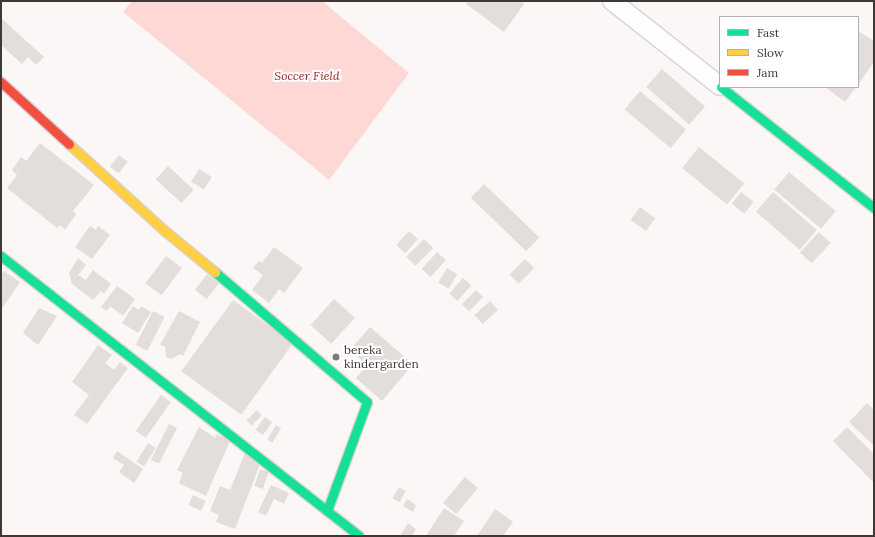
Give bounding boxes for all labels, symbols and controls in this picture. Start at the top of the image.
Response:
legend [719,16,859,88]
text: Fast [757,25,780,40]
text: Slow [757,45,784,60]
text: Jam [757,65,778,80]
park label: Soccer Field [274,69,340,83]
place label: bereka kindergarden [344,343,419,371]
marker: bereka kindergarden [331,352,341,362]

